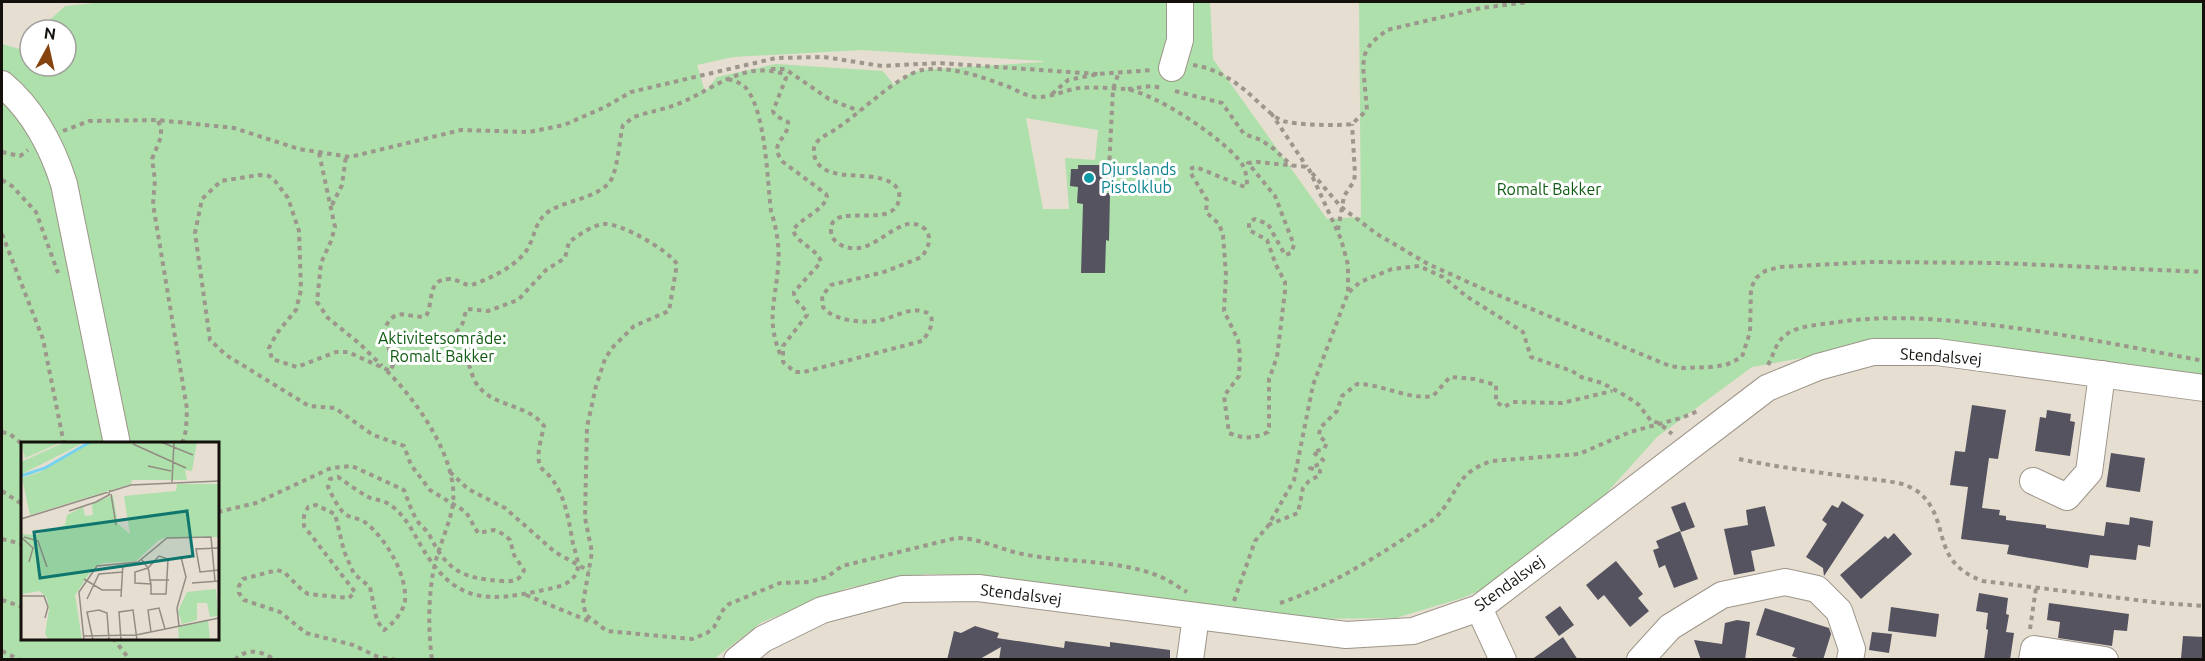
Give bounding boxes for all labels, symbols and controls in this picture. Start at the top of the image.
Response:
north arrow [18,18,78,78]
text: N [43,23,57,43]
place label: Djurslands Pistolklub [1101,160,1176,196]
marker: Djurslands Pistolklub [1082,171,1096,185]
park label: Romalt Bakker [1497,180,1601,198]
park label: Aktivitetsområde: Romalt Bakker [378,329,506,365]
street label: Stendalsvej [1900,344,1982,368]
inset map [21,442,219,640]
street label: Stendalsvej [1471,552,1547,614]
street label: Stendalsvej [979,580,1063,608]

